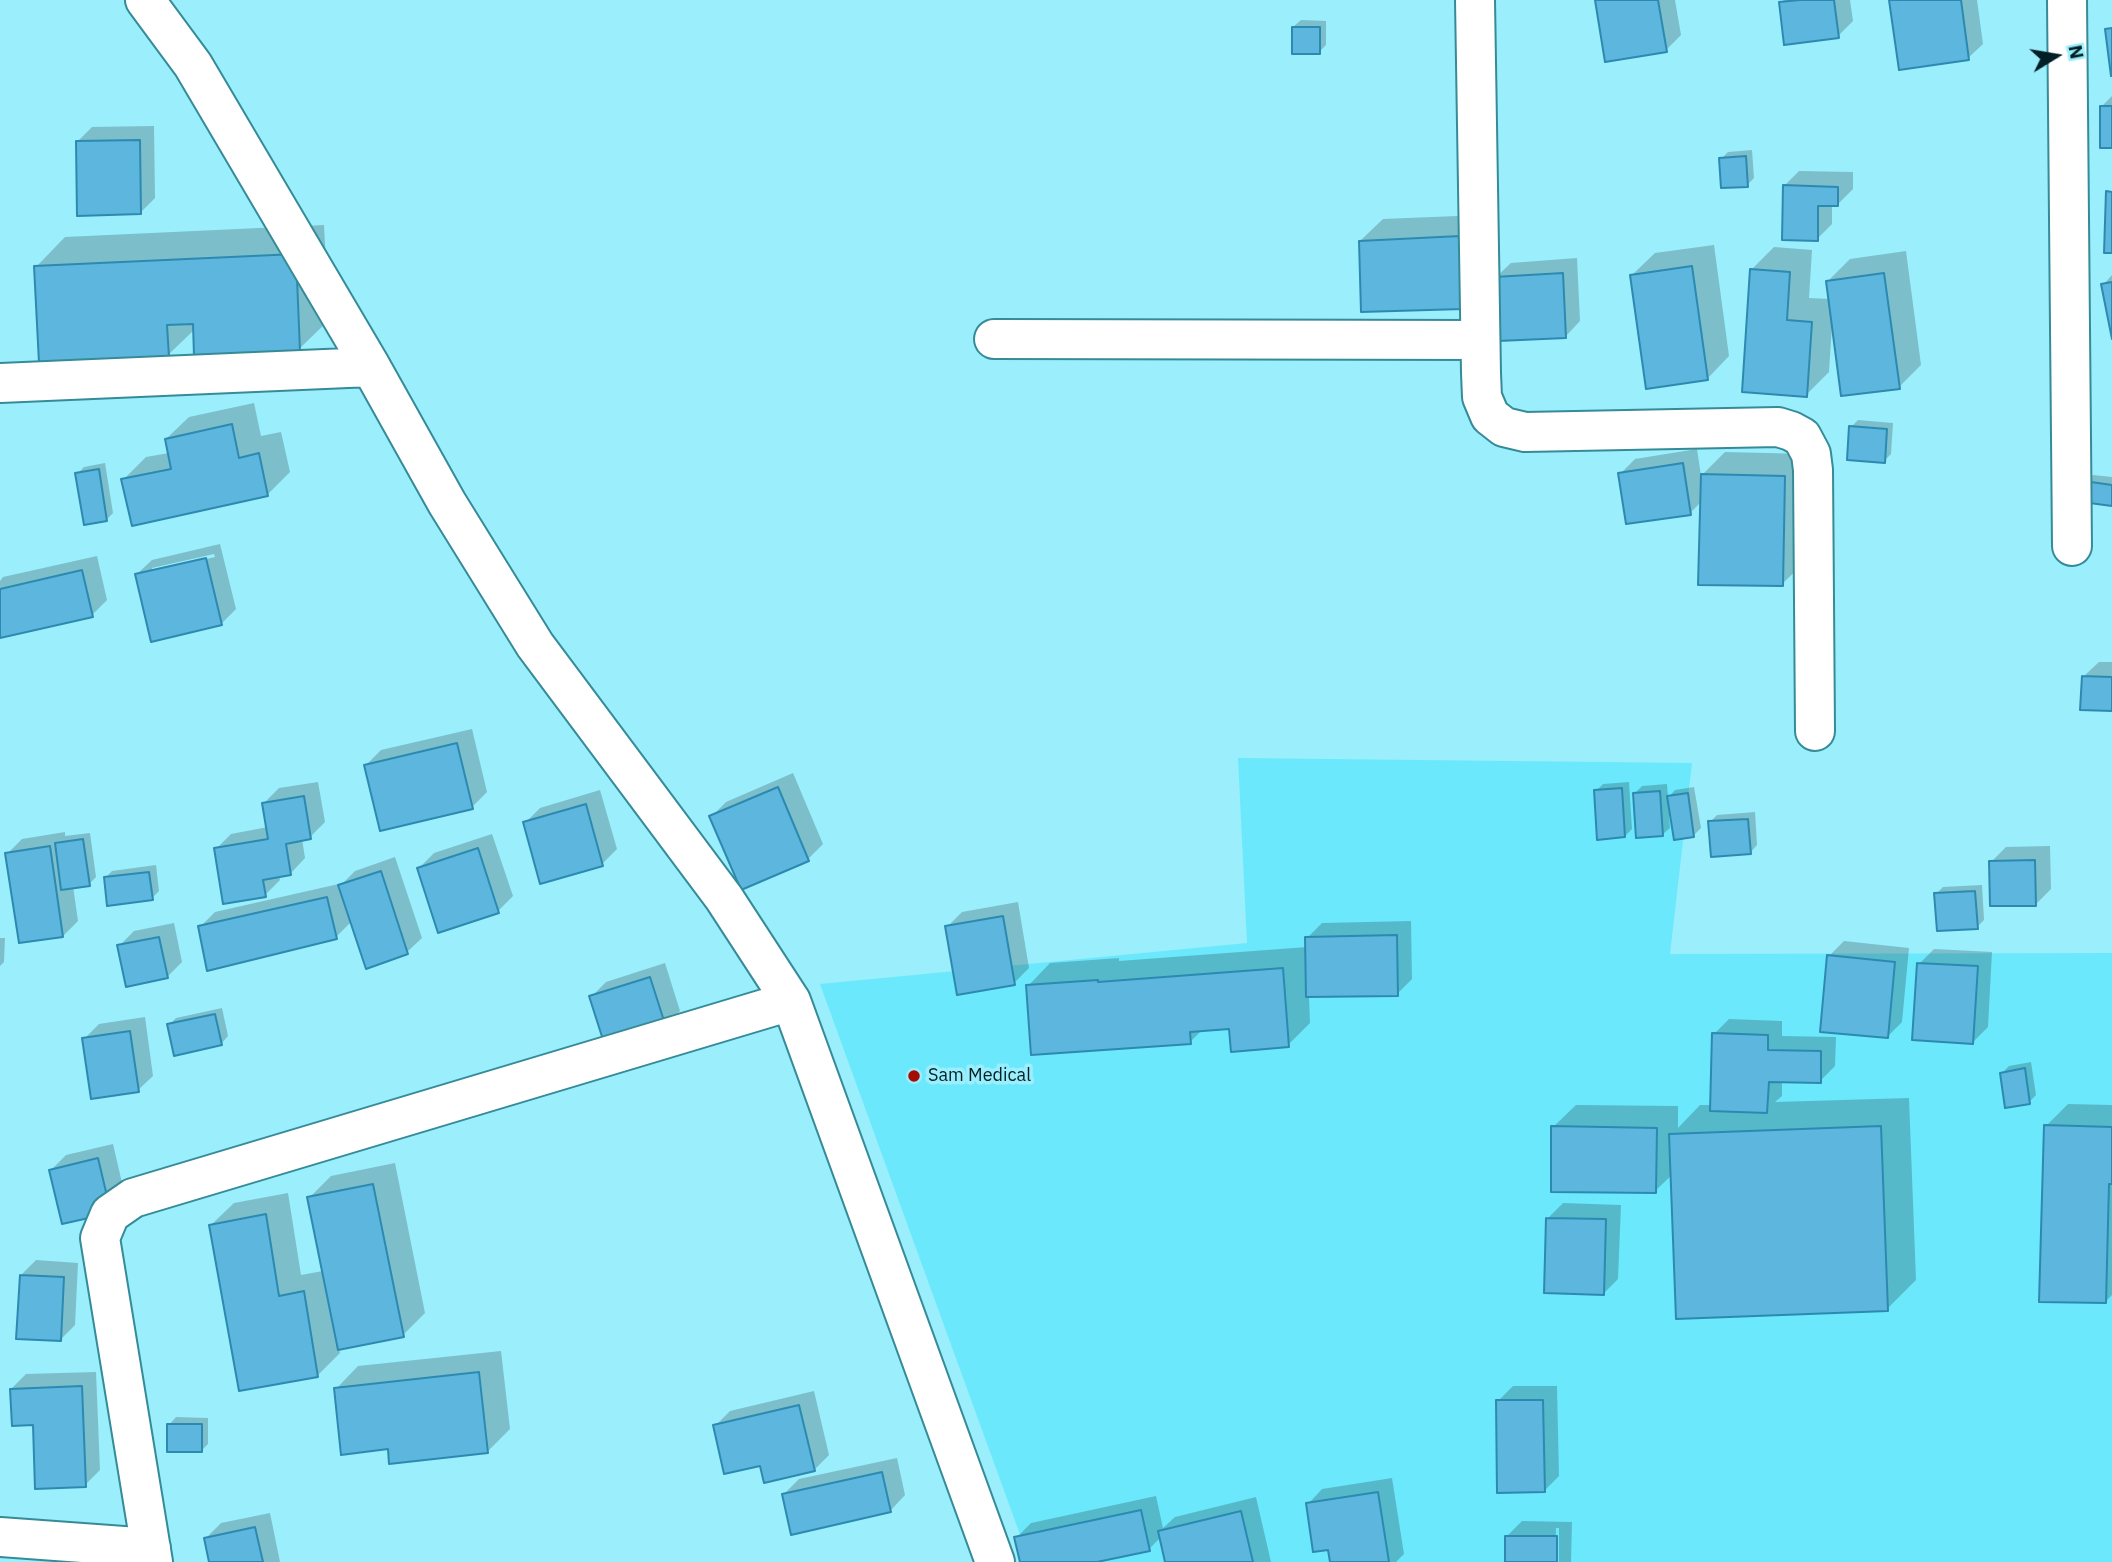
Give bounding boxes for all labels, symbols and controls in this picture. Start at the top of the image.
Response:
north arrow [2021,21,2091,91]
text: N [2064,43,2090,61]
place label: Sam Medical [928,1065,1031,1087]
marker: Sam Medical [906,1068,922,1084]

